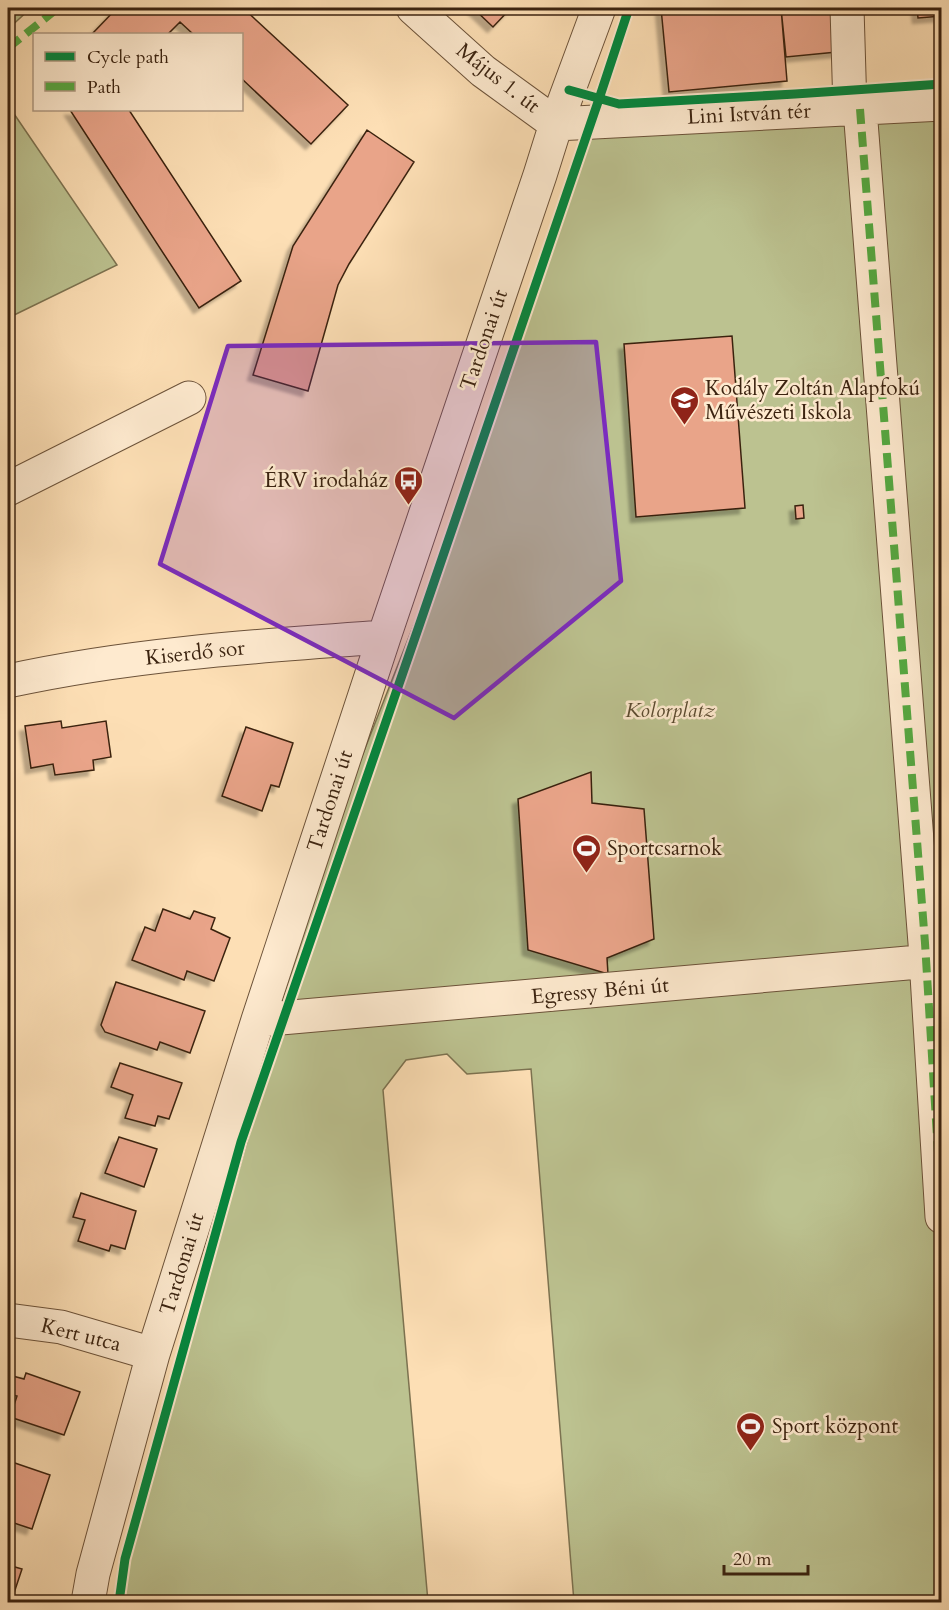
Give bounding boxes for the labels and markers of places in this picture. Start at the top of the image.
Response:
place label: Kodály Zoltán Alapfokú Művészeti Iskola [705,374,920,427]
school or university icon: Kodály Zoltán Alapfokú Művészeti Iskola [668,384,700,426]
bus stop icon: ÉRV irodaház [393,464,425,506]
place label: ÉRV irodaház [264,466,389,495]
sports icon: Sportcsarnok [570,832,602,874]
place label: Sportcsarnok [607,834,723,863]
sports icon: Sport központ [735,1410,767,1452]
place label: Sport központ [772,1412,898,1441]

